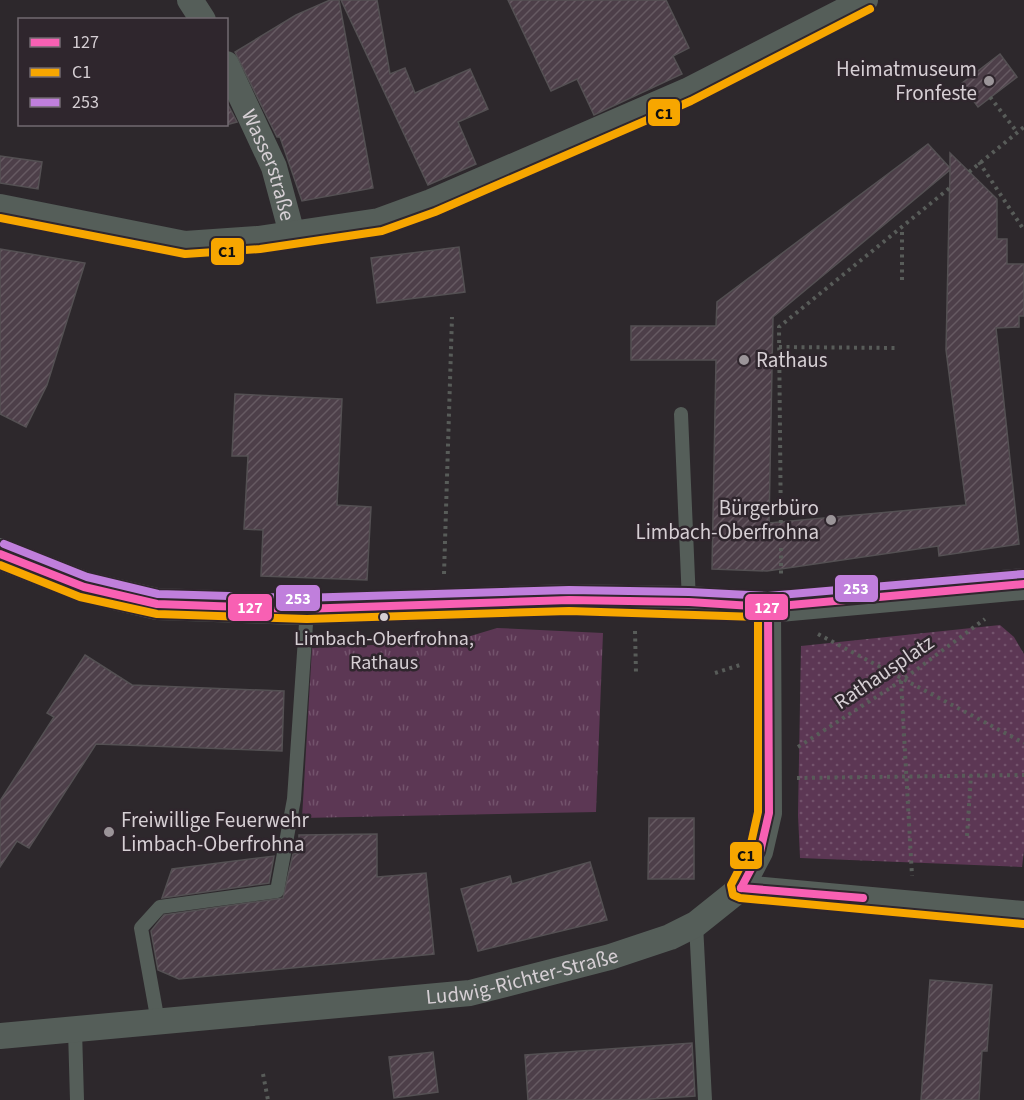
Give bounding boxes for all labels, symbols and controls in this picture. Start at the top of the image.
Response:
legend [18,18,228,126]
text: 127 [72,30,99,55]
place label: Heimatmuseum Fronfeste [836,54,977,108]
text: C1 [72,60,91,85]
marker: Heimatmuseum Fronfeste [982,74,996,88]
text: 253 [72,90,99,115]
line badge: C1 [647,98,681,127]
text: C1 [655,103,673,125]
street label: Wasserstraße [234,104,303,224]
line badge: C1 [210,237,245,266]
text: C1 [218,241,236,263]
place label: Rathaus [756,345,828,375]
marker: Rathaus [737,353,751,367]
place label: Bürgerbüro Limbach-Oberfrohna [635,493,819,547]
marker: Bürgerbüro Limbach-Oberfrohna [824,513,838,527]
line badge: 253 [834,574,879,603]
text: 253 [843,578,869,600]
line badge: 253 [275,584,321,612]
text: 253 [285,588,311,610]
line badge: 127 [227,593,273,622]
line badge: 127 [744,593,789,621]
text: 127 [237,597,263,619]
text: 127 [754,597,780,619]
marker: Limbach-Oberfrohna, Rathaus [378,611,390,623]
place label: Limbach-Oberfrohna, Rathaus [294,625,474,677]
street label: Rathausplatz [828,627,940,717]
place label: Freiwillige Feuerwehr Limbach-Oberfrohna [121,805,310,859]
marker: Freiwillige Feuerwehr Limbach-Oberfrohna [102,825,116,839]
line badge: C1 [729,841,763,870]
text: C1 [737,845,755,867]
street label: Ludwig-Richter-Straße [425,940,622,1012]

